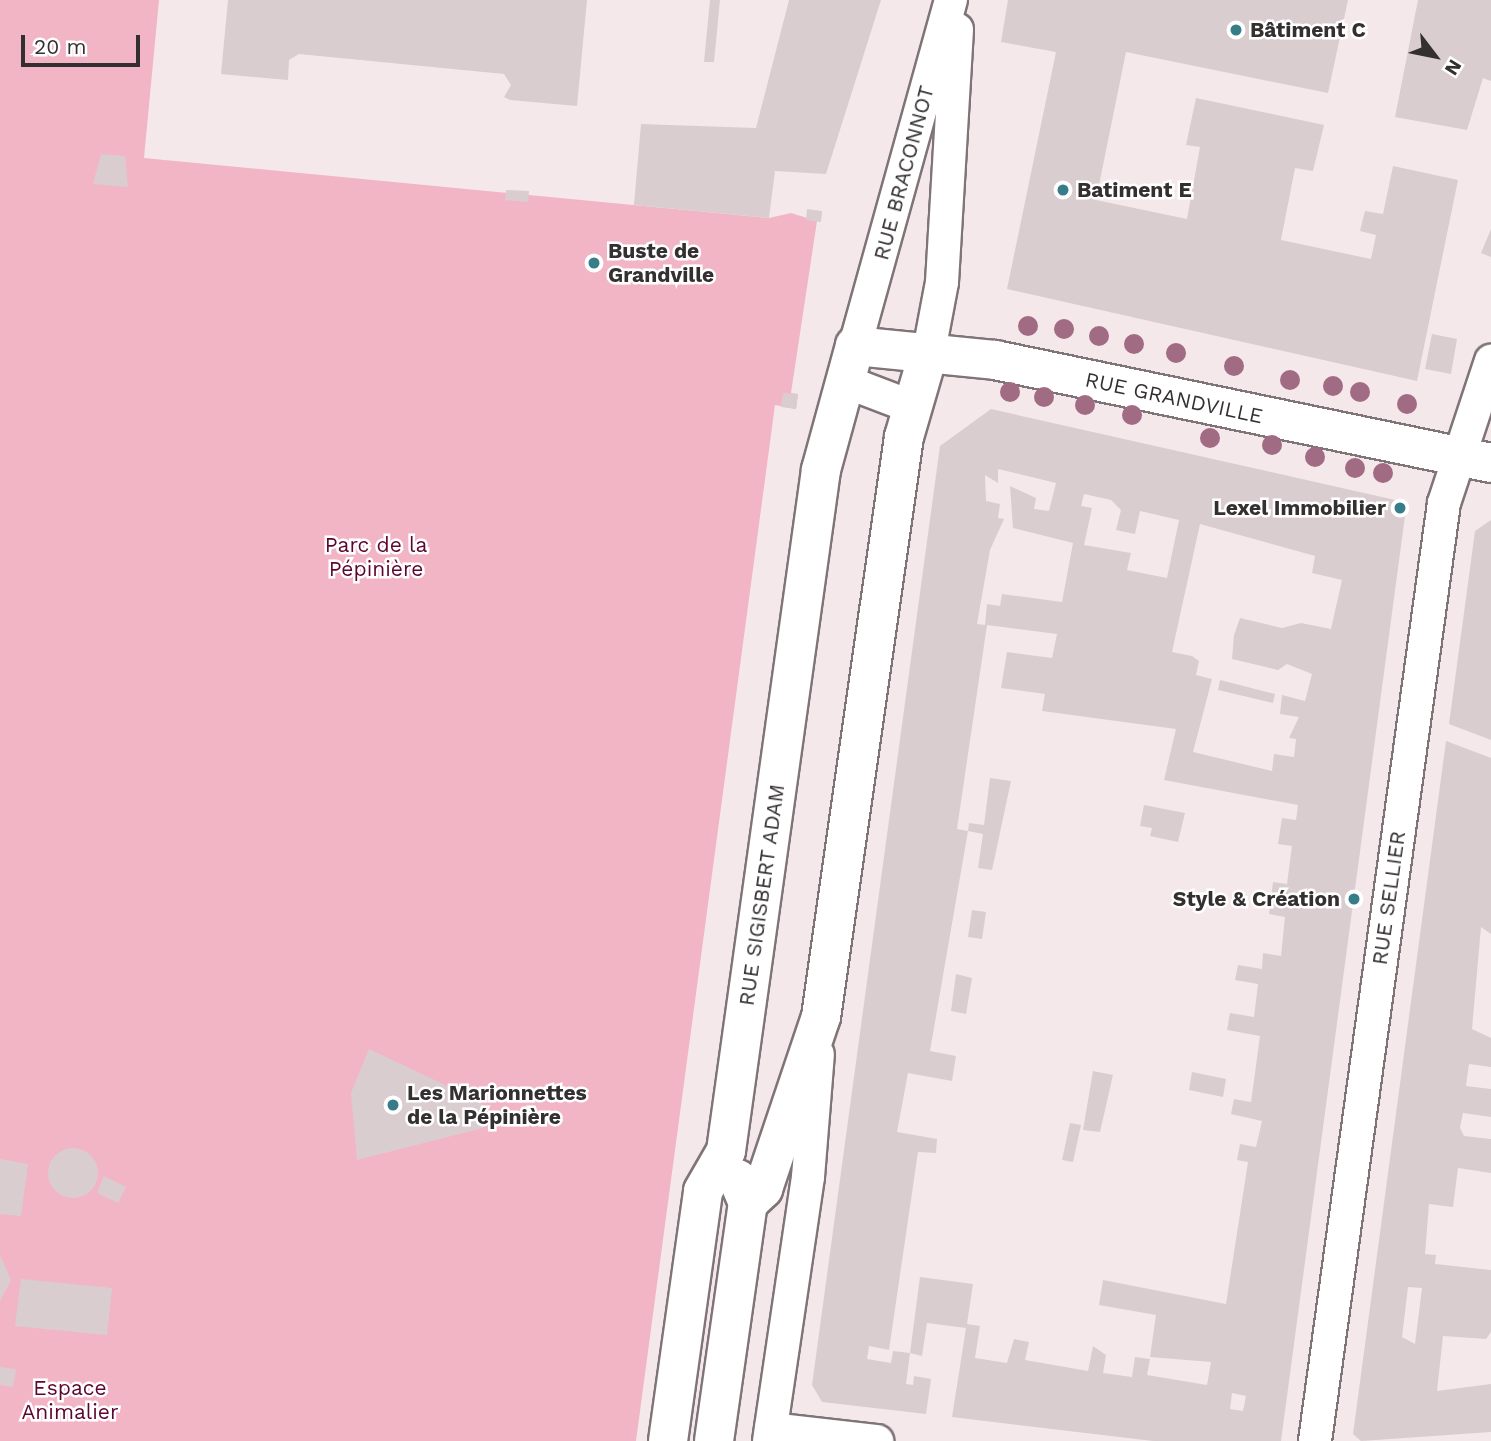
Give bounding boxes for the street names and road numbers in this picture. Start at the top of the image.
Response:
street label: RUE BRACONNOT [869,83,939,263]
street label: RUE GRANDVILLE [1083,367,1265,429]
street label: RUE SIGISBERT ADAM [734,782,790,1008]
street label: RUE SELLIER [1367,829,1411,967]

